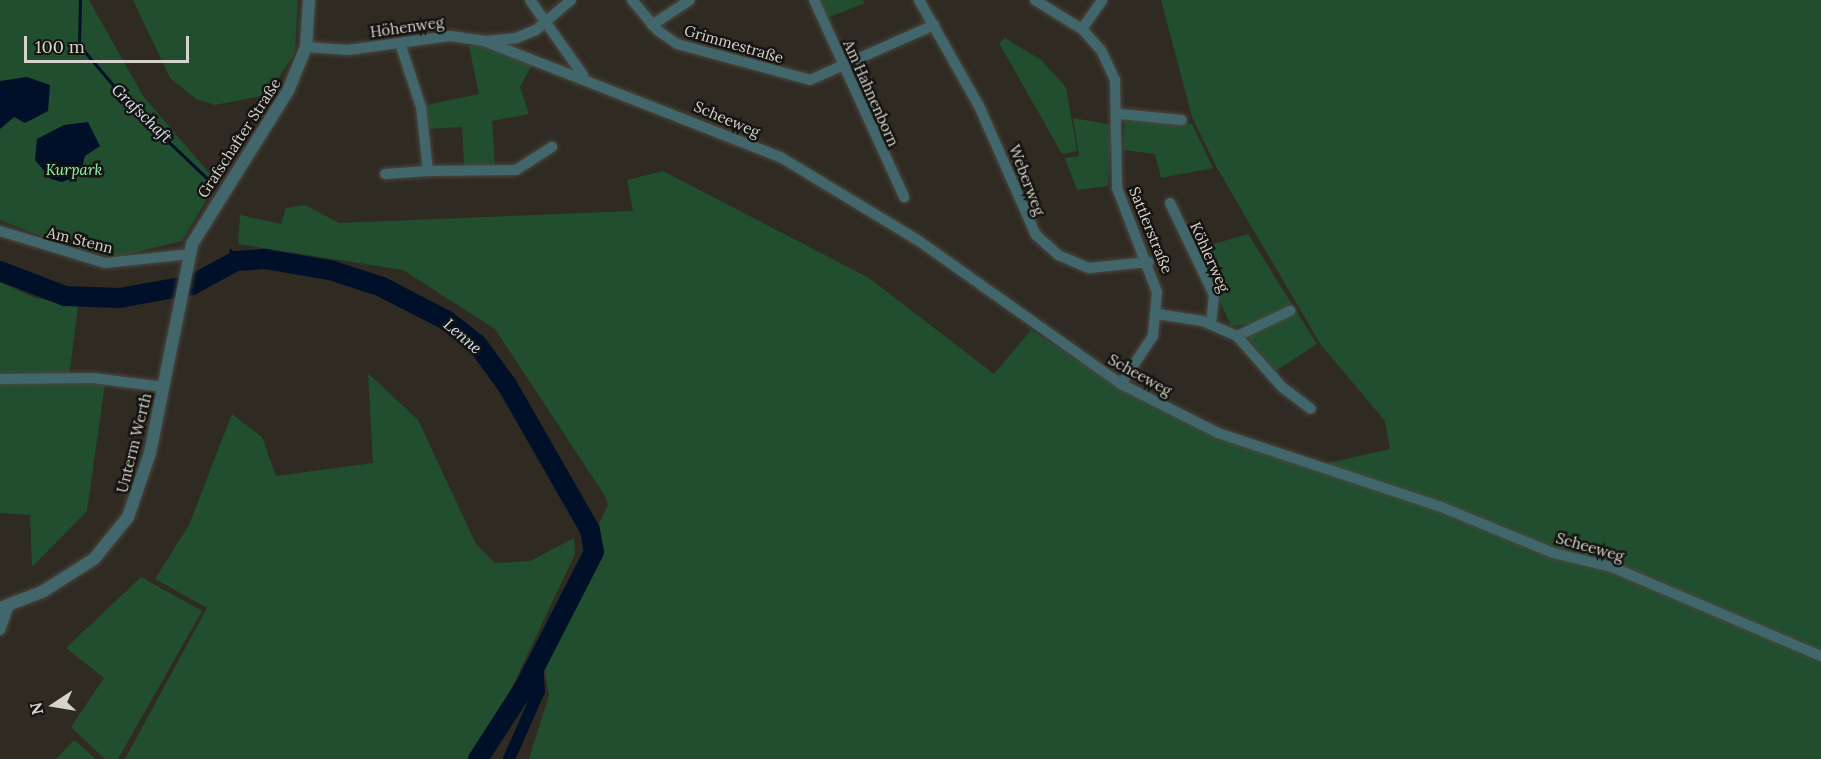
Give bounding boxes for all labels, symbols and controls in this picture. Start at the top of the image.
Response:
street label: Höhenweg [369,13,445,41]
street label: Grimmestraße [682,21,786,67]
scale bar [27,24,192,62]
text: 100 m [35,35,85,58]
street label: Am Hahnenborn [839,37,903,149]
street label: Grafschafter Straße [194,75,284,201]
water label: Grafschaft [108,80,176,146]
street label: Scheeweg [691,97,763,141]
street label: Weberweg [1005,142,1049,218]
park label: Kurpark [46,161,102,179]
street label: Sattlerstraße [1125,184,1177,276]
street label: Köhlerweg [1187,219,1233,295]
street label: Am Stenn [45,223,115,257]
water label: Lenne [440,314,486,358]
street label: Scheeweg [1105,350,1175,400]
street label: Unterm Werth [113,391,155,495]
street label: Scheeweg [1554,529,1626,565]
north arrow [24,675,84,735]
text: N [25,701,47,717]

